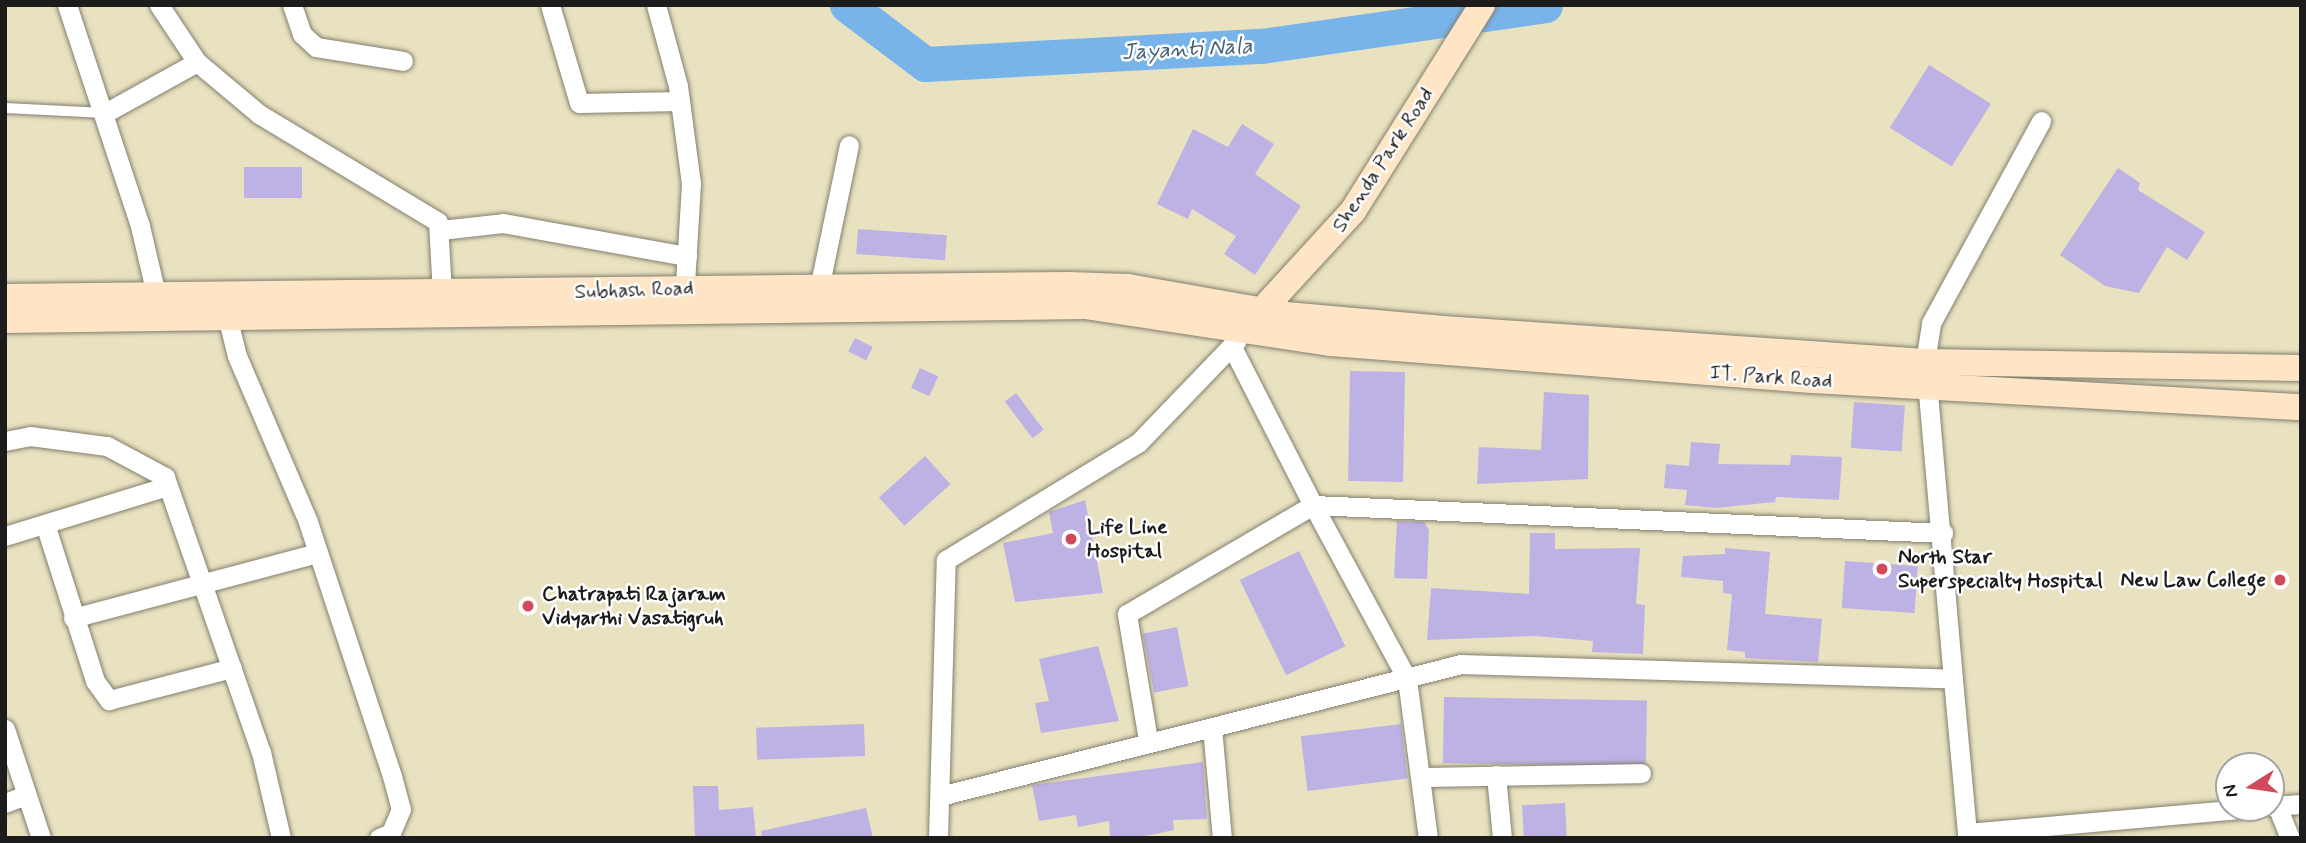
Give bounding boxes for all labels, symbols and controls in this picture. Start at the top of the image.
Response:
water label: Jayanti Nala [1121,33,1253,67]
street label: Shenda Park Road [1328,84,1438,236]
street label: Subhash Road [574,275,694,305]
street label: IT. Park Road [1709,360,1833,394]
place label: Life Line Hospital [1087,514,1168,564]
marker: Life Line Hospital [1061,529,1081,549]
place label: North Star Superspecialty Hospital [1898,544,2103,594]
marker: North Star Superspecialty Hospital [1872,559,1892,579]
place label: New Law College [2117,567,2266,593]
marker: New Law College [2272,572,2288,588]
place label: Chatrapati Rajaram Vidyarthi Vasatigruh [542,581,726,631]
marker: Chatrapati Rajaram Vidyarthi Vasatigruh [520,598,536,614]
north arrow [2215,752,2285,822]
text: N [2217,782,2244,800]

